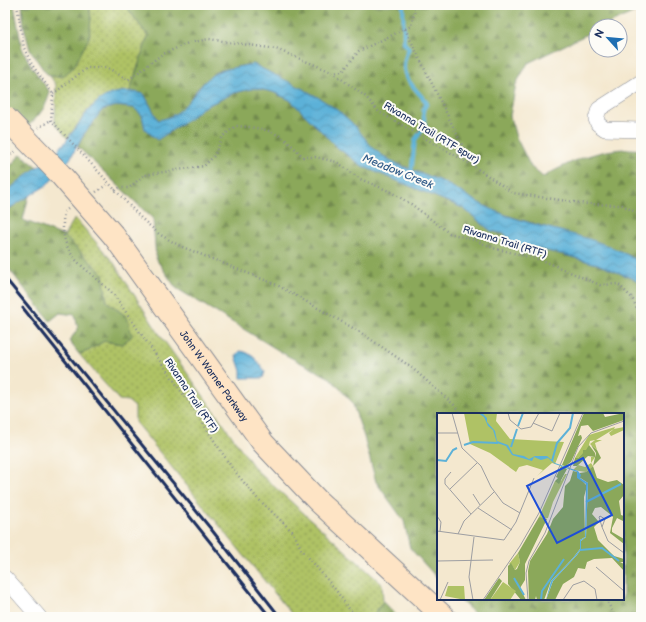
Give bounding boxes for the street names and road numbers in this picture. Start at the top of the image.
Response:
street label: Rivanna Trail (RTF spur) [381,99,482,166]
street label: Rivanna Trail (RTF) [461,223,548,261]
street label: John W. Warner Parkway [177,328,251,424]
street label: Rivanna Trail (RTF) [162,356,221,435]

